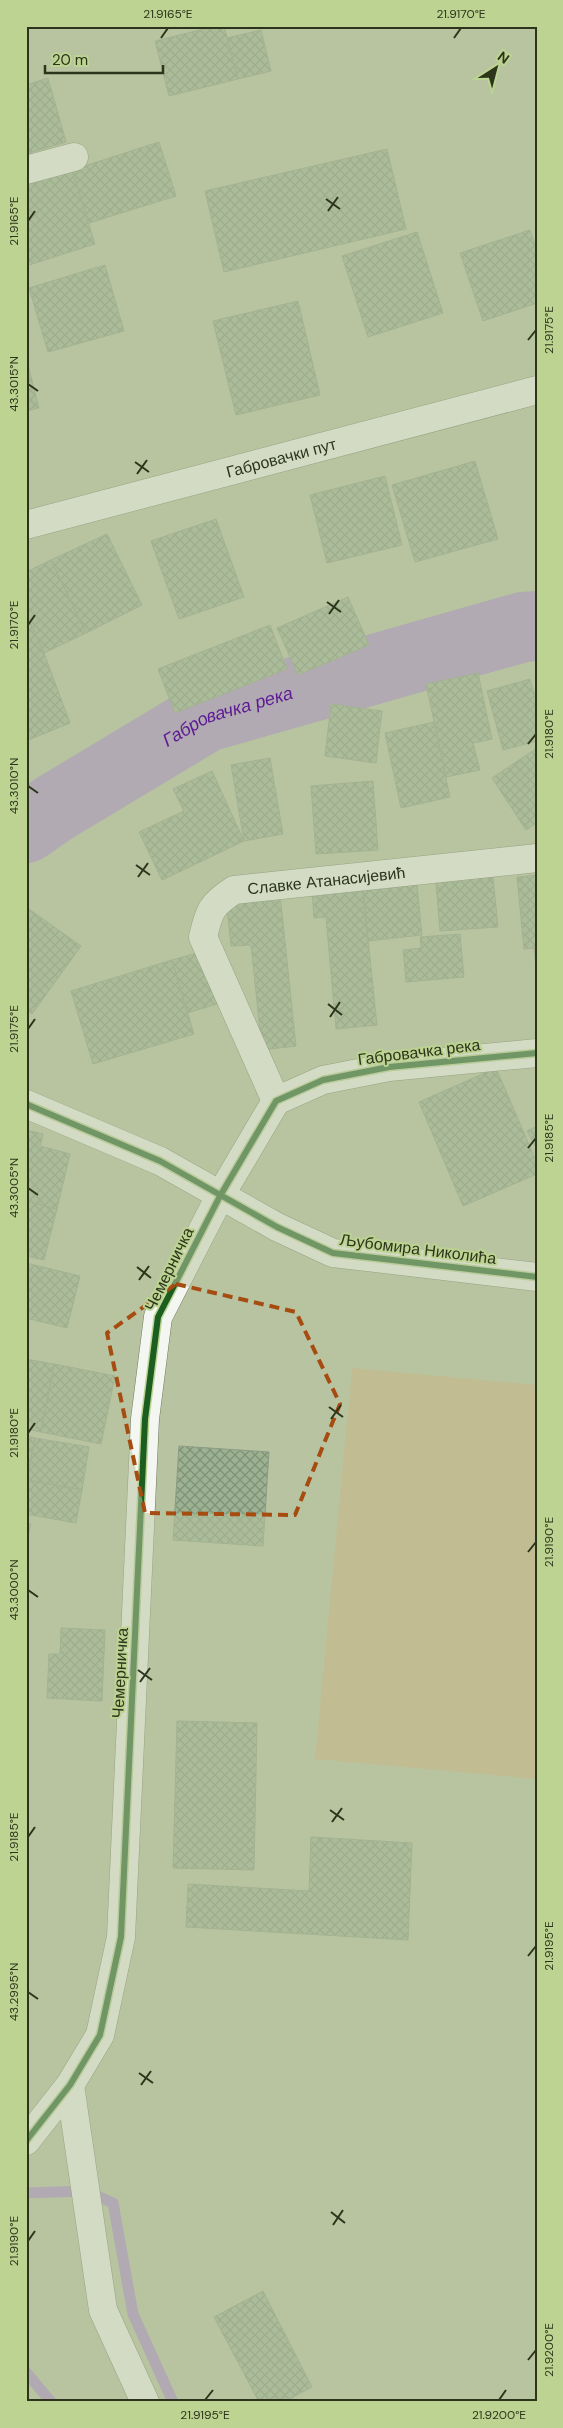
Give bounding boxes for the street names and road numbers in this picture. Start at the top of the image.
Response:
street label: Габровачки пут [224,433,339,482]
street label: Славке Атанасијевић [246,861,406,899]
street label: Габровачка река [356,1034,482,1070]
street label: Чемерничка [140,1224,198,1314]
street label: Љубомира Николића [339,1229,498,1269]
street label: Чемерничка [107,1627,133,1719]

